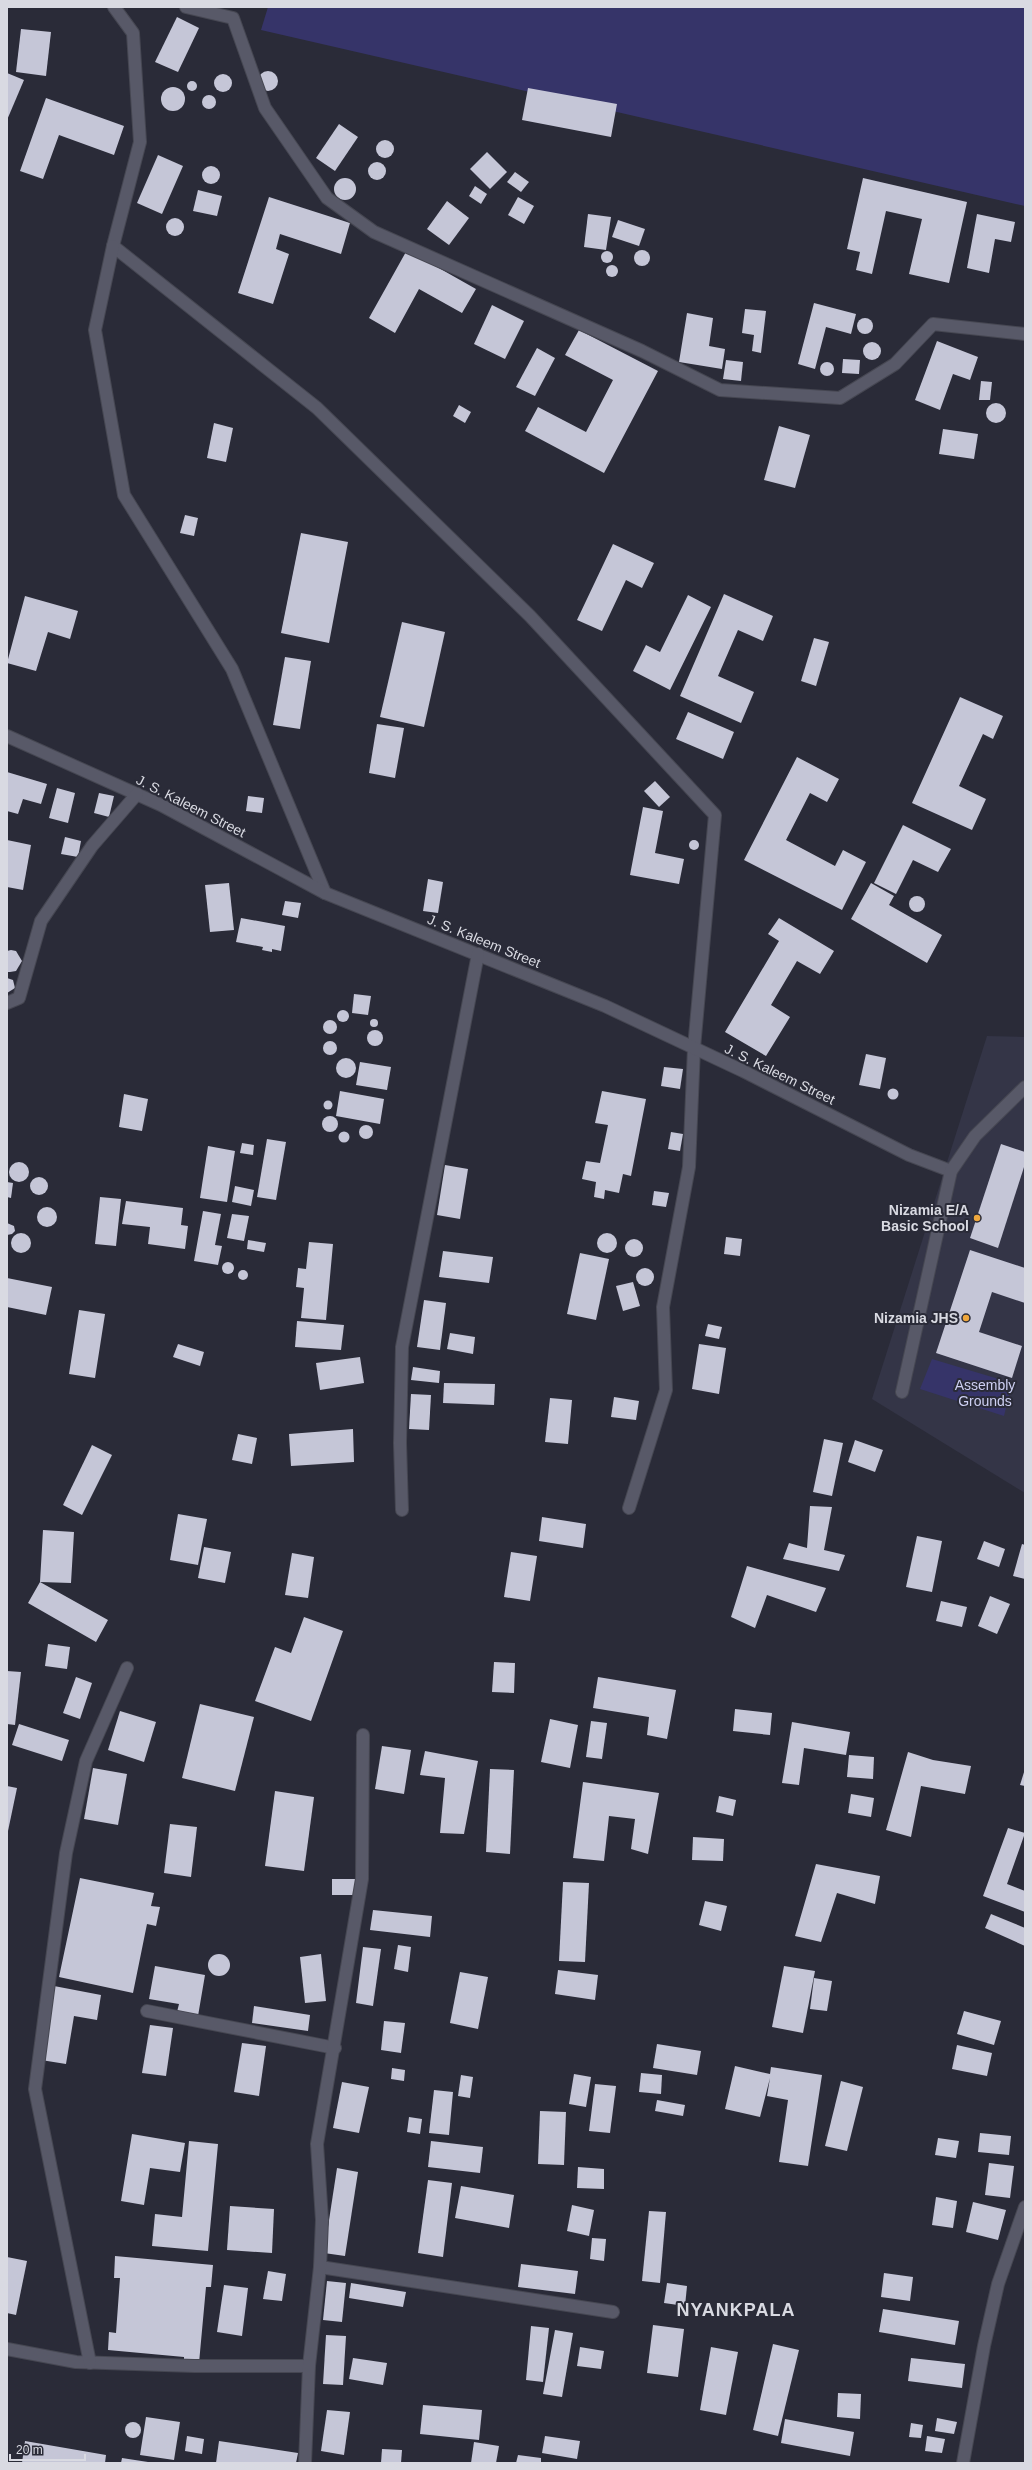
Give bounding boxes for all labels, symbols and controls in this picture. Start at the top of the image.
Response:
street label: J. S. Kaleem Street [134,771,248,841]
street label: J. S. Kaleem Street [425,911,543,971]
street label: J. S. Kaleem Street [722,1040,838,1108]
place label: Nizamia E/A Basic School [881,1202,969,1234]
marker: Nizamia E/A Basic School [972,1213,982,1223]
place label: Nizamia JHS [874,1310,958,1326]
marker: Nizamia JHS [961,1313,971,1323]
park label: Assembly Grounds [955,1377,1015,1409]
district label: NYANKPALA [676,2300,796,2320]
scale bar [10,2436,85,2462]
text: 20 m [16,2443,43,2457]

